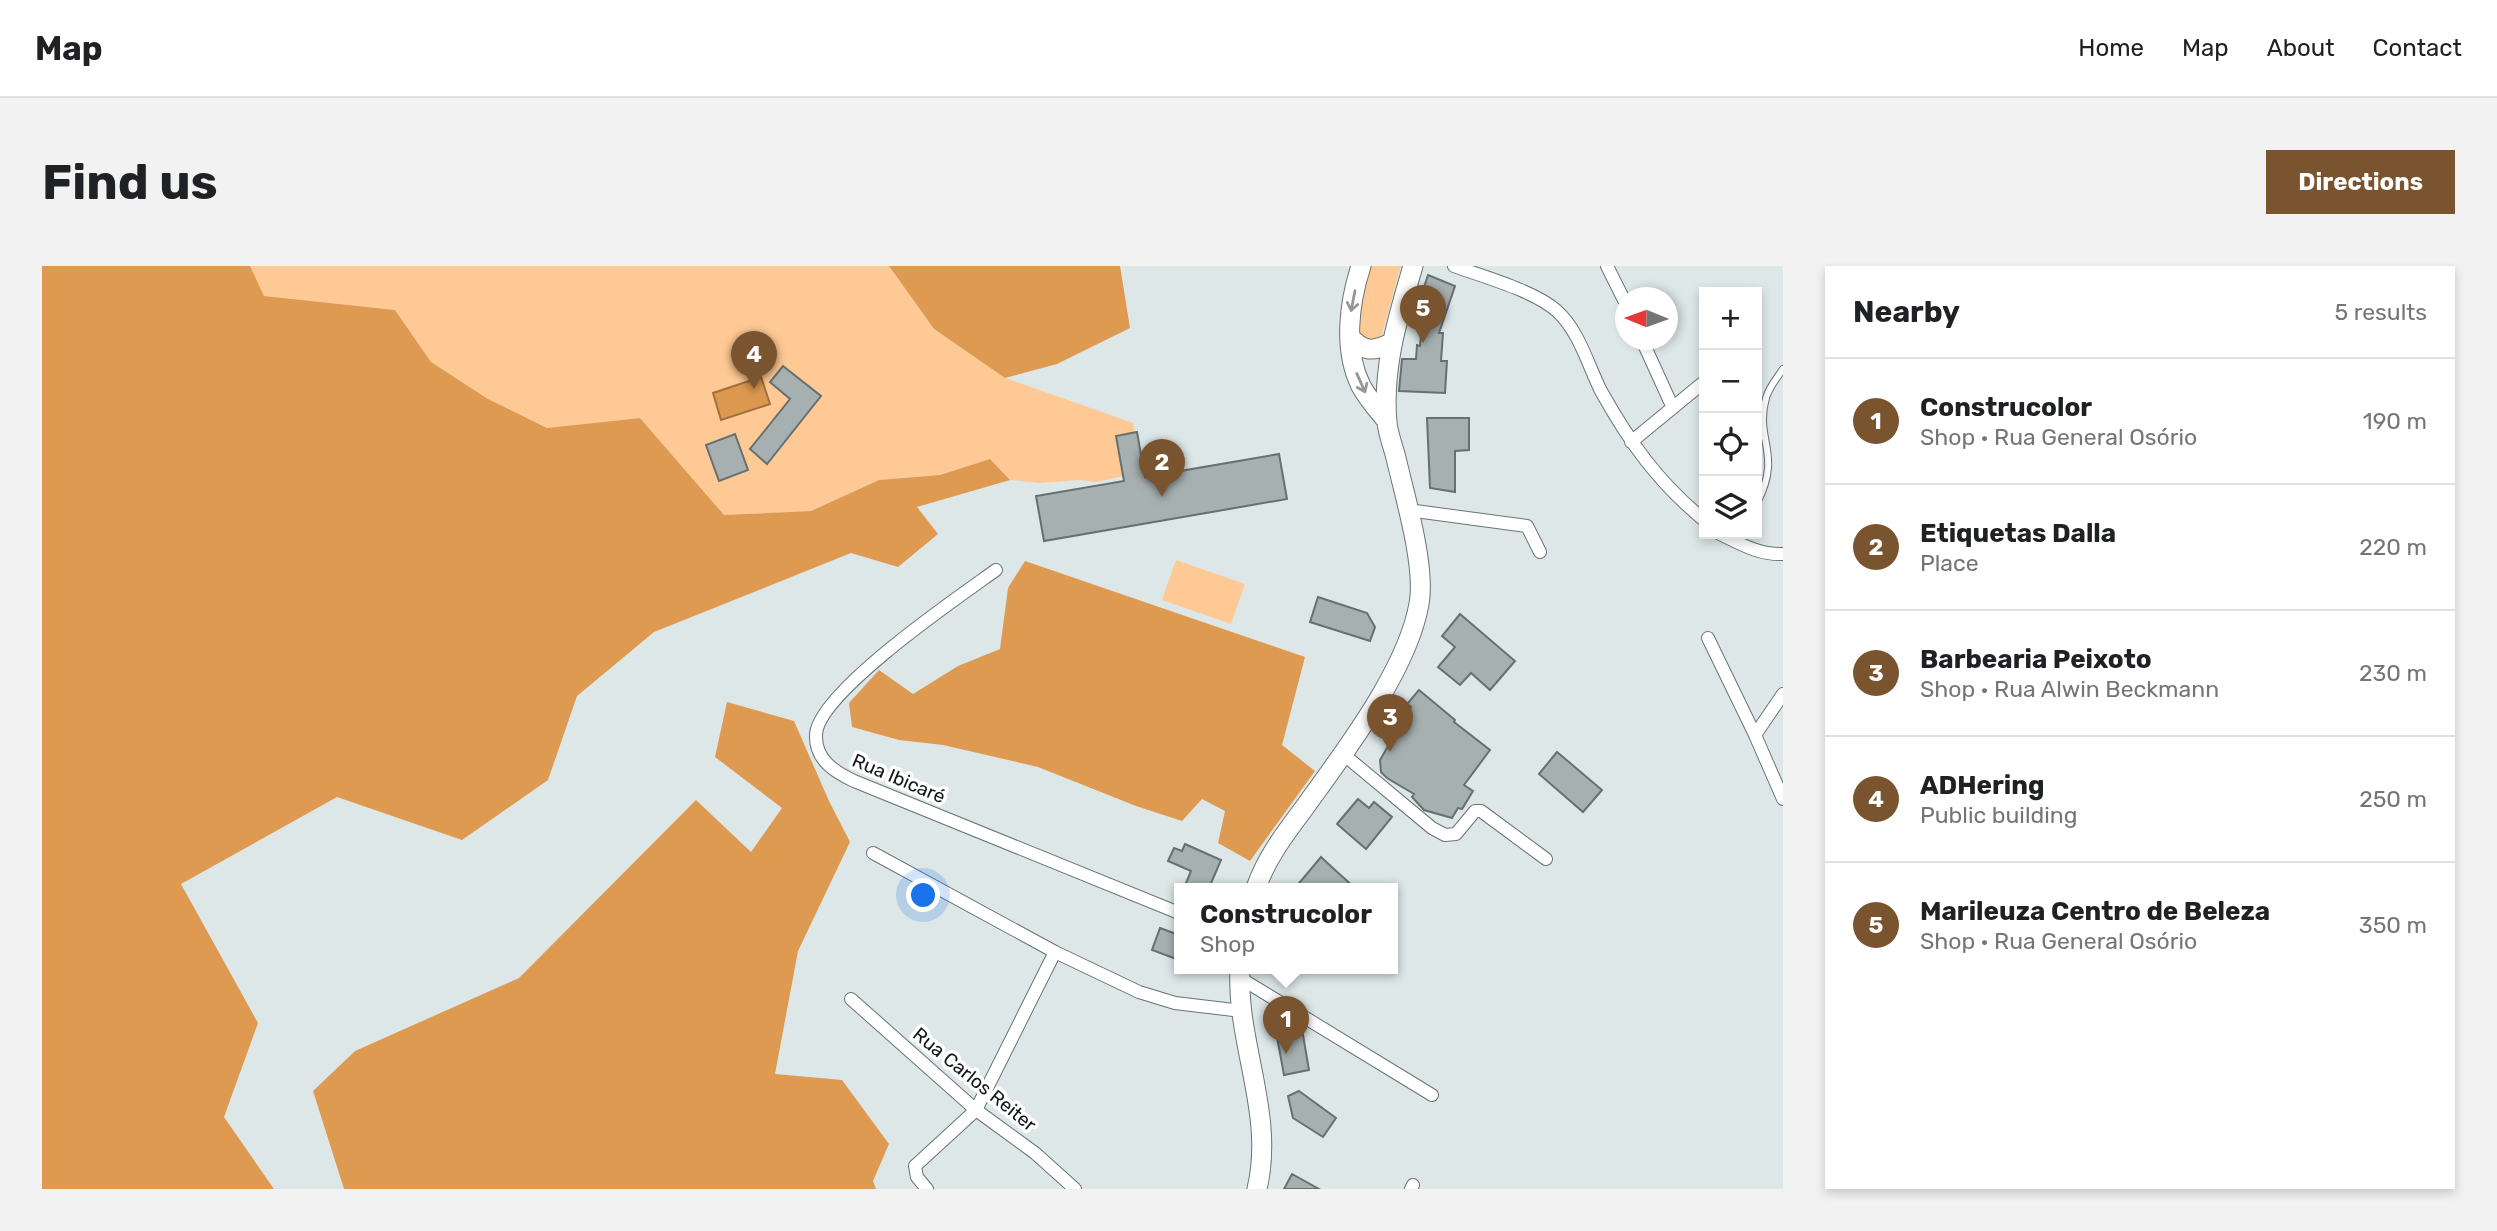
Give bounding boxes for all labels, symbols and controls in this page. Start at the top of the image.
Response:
text: Map [35,29,103,68]
text: Home [2078,34,2144,62]
text: Map [2182,34,2229,62]
text: About [2267,34,2335,62]
text: Contact [2373,34,2462,62]
button: Directions [2266,150,2455,214]
text: Find us [42,153,218,211]
pin: 5 [1400,285,1446,343]
north arrow [1615,287,1678,350]
map controls [1699,287,1762,539]
button: + [1699,287,1762,350]
one-way arrow [1346,289,1359,312]
text: Nearby [1853,294,1960,330]
text: 5 results [2334,298,2427,326]
pin: 4 [731,331,777,389]
button: − [1699,350,1762,413]
one-way arrow [1355,371,1368,393]
text: Construcolor [1920,392,2092,423]
text: 1 [1870,407,1882,435]
text: 190 m [2363,407,2427,435]
button: locate [1699,413,1762,476]
text: Shop · Rua General Osório [1920,423,2197,451]
pin: 2 [1139,439,1185,497]
button: layers [1699,476,1762,539]
text: Etiquetas Dalla [1920,518,2116,549]
text: 2 [1869,533,1883,561]
text: 220 m [2359,533,2427,561]
text: Place [1920,549,1979,577]
text: Barbearia Peixoto [1920,644,2152,675]
text: 3 [1868,659,1884,687]
text: 230 m [2359,659,2427,687]
text: Shop · Rua Alwin Beckmann [1920,675,2219,703]
pin: 3 [1367,694,1413,752]
street label: Rua Ibicaré [849,749,949,808]
text: ADHering [1920,770,2045,801]
text: 4 [1868,785,1884,813]
text: 250 m [2359,785,2427,813]
text: Public building [1920,801,2077,829]
your location [906,878,940,912]
popup [1174,883,1398,974]
text: Marileuza Centro de Beleza [1920,896,2270,927]
text: Construcolor [1200,899,1372,930]
text: 5 [1869,911,1883,939]
text: 350 m [2359,911,2427,939]
text: Shop · Rua General Osório [1920,927,2197,955]
text: Shop [1200,930,1255,958]
pin: 1 [1263,996,1309,1054]
street label: Rua Carlos Reiter [908,1023,1042,1137]

